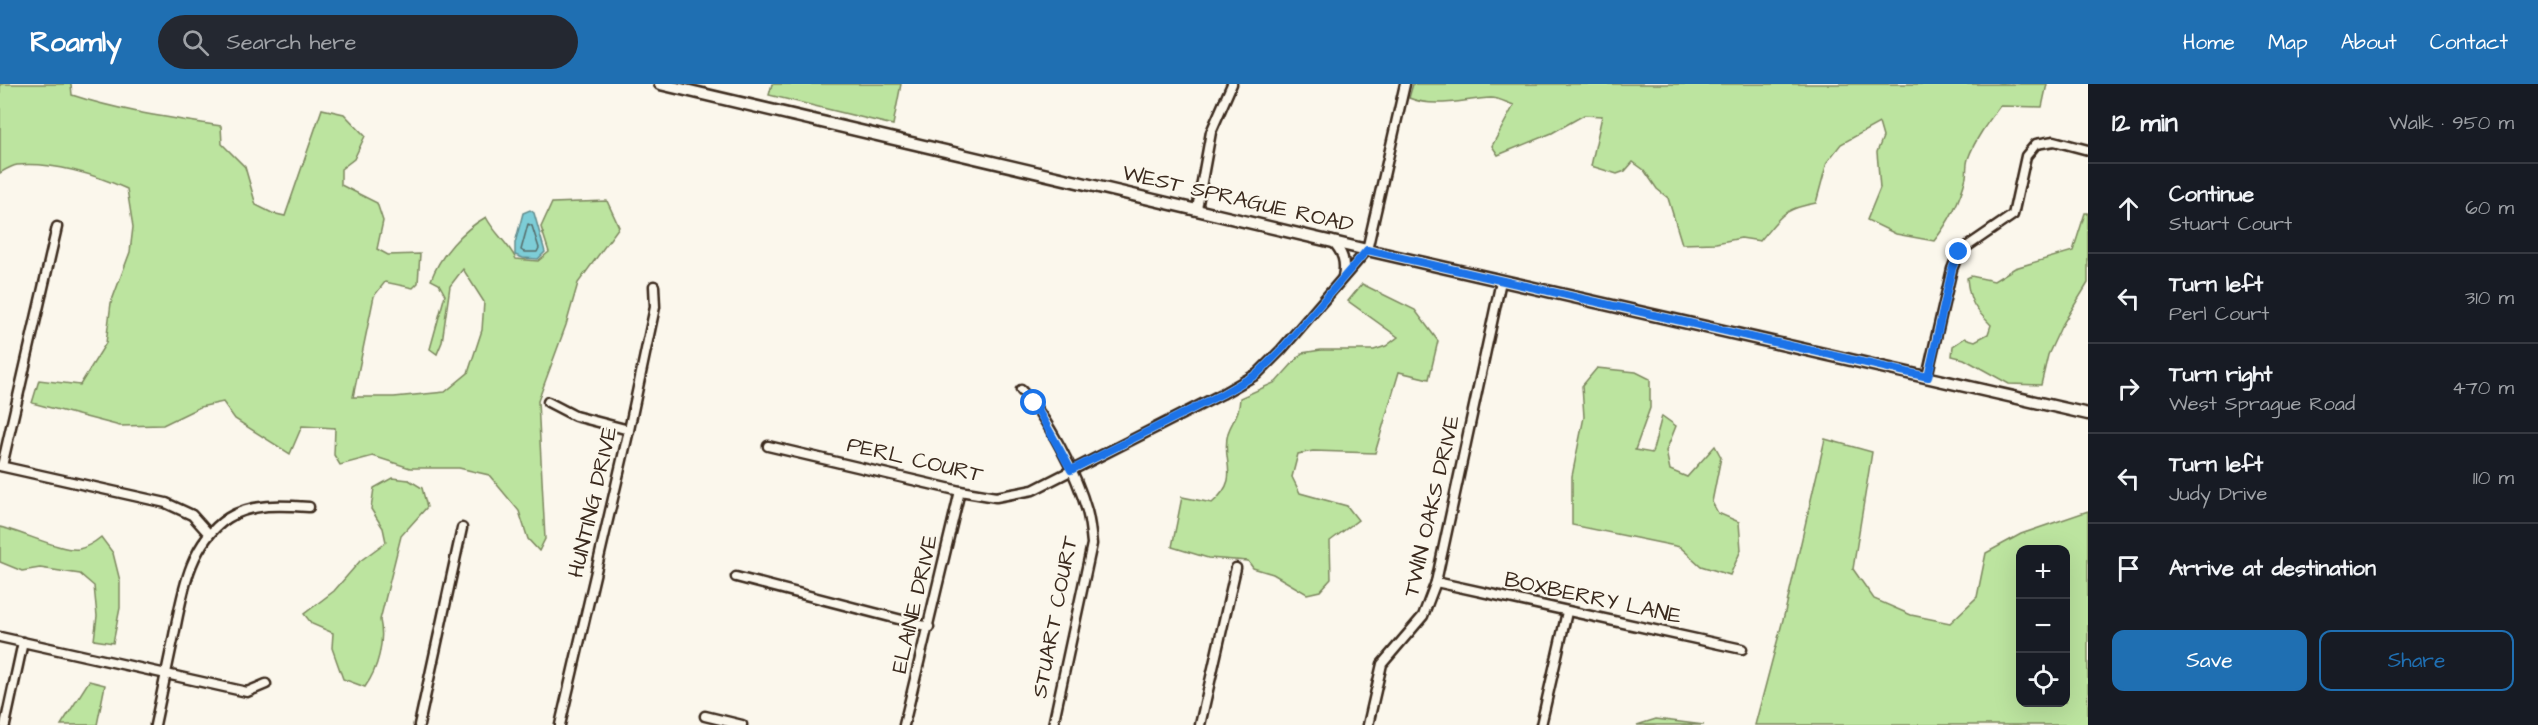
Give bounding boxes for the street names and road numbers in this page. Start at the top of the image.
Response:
street label: WEST SPRAGUE ROAD [1119,157,1357,241]
street label: TWIN OAKS DRIVE [1396,412,1468,600]
street label: HUNTING DRIVE [561,423,625,581]
street label: PERL COURT [844,429,986,491]
street label: ELAINE DRIVE [884,532,946,676]
street label: STUART COURT [1024,533,1086,701]
street label: BOXBERRY LANE [1502,564,1684,632]

